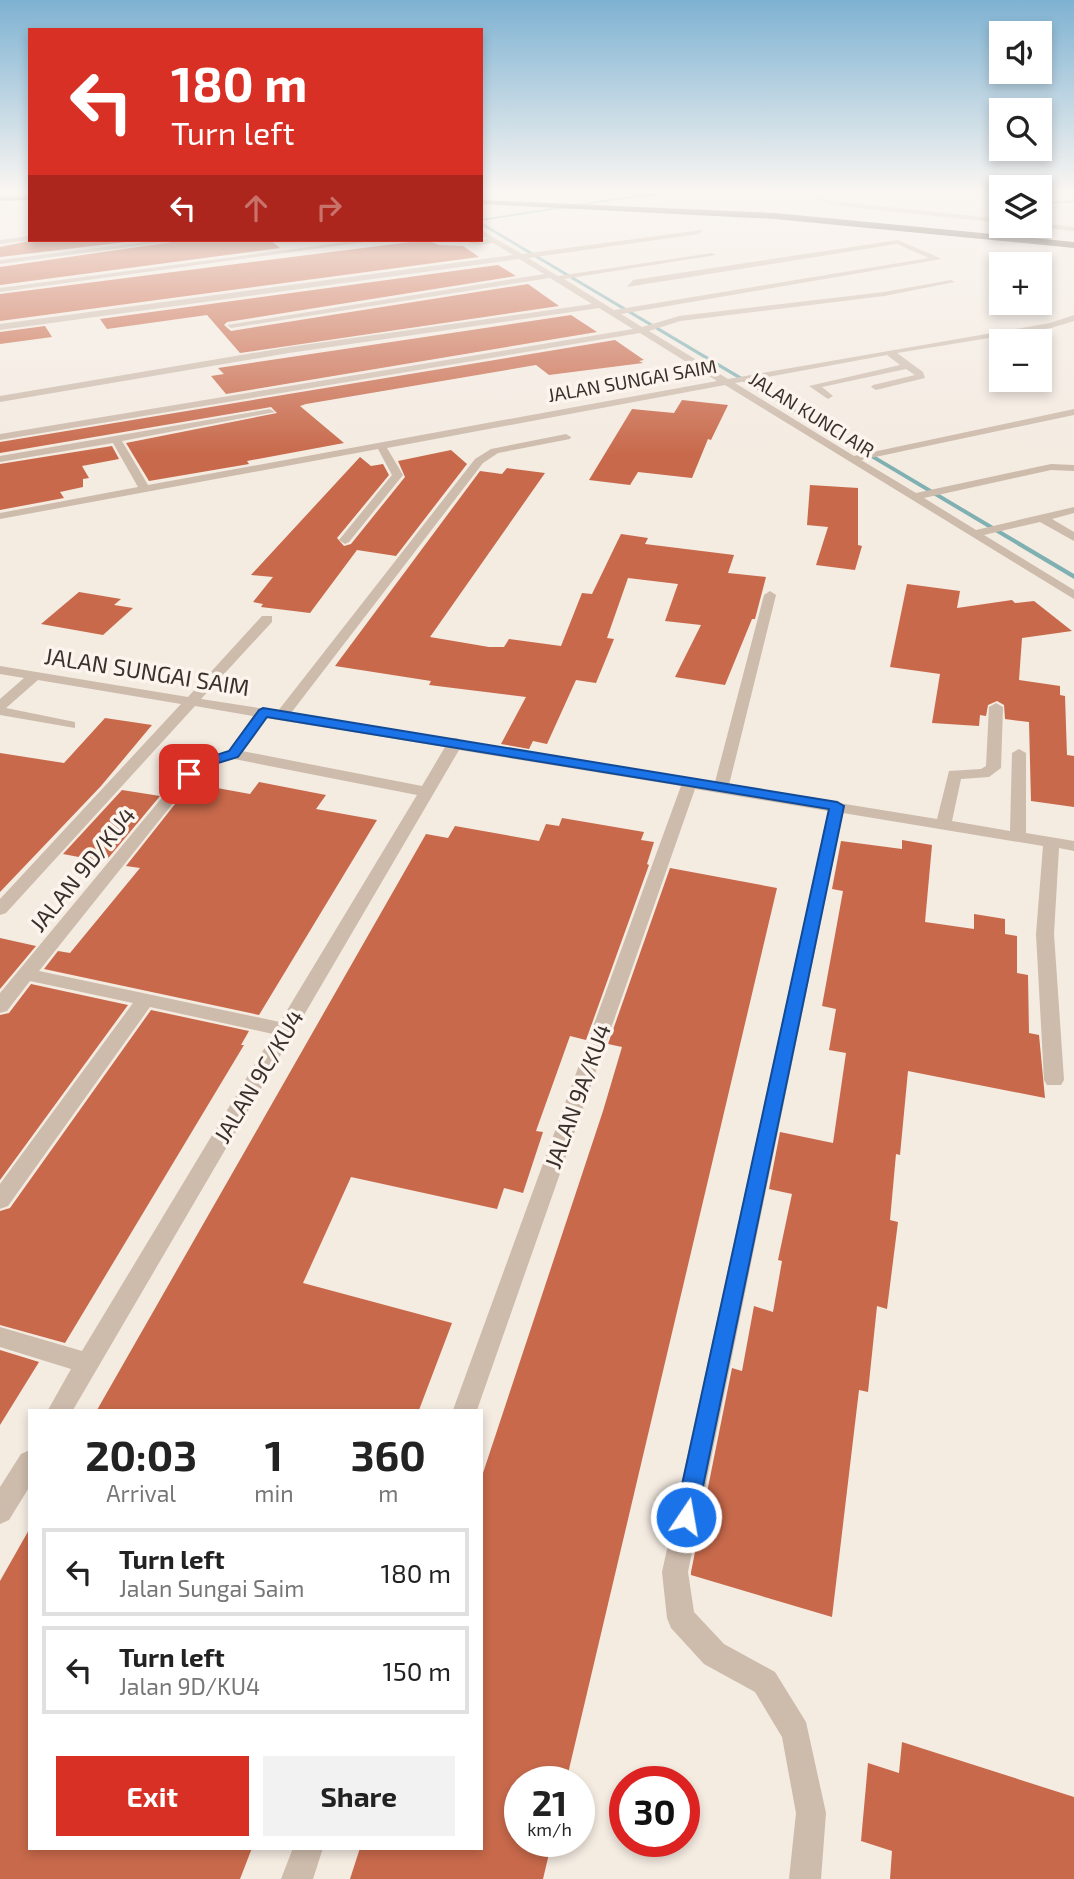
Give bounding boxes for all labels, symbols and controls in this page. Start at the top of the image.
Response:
map controls [989,21,1052,392]
button: sound [989,21,1052,84]
text: 180 m [171,53,307,112]
icon: left [56,56,147,147]
button: search [989,98,1052,161]
text: Turn left [171,113,295,151]
button: layers [989,175,1052,238]
icon: left [164,189,202,227]
icon: ahead [237,189,275,227]
icon: right [310,189,348,227]
button: + [989,252,1052,315]
button: − [989,329,1052,392]
street label: JALAN SUNGAI SAIM [546,354,718,406]
street label: JALAN KUNCI AIR [745,366,879,462]
street label: JALAN SUNGAI SAIM [42,641,252,701]
pin [159,744,219,804]
icon: arrive [170,755,208,793]
street label: JALAN 9D/KU4 [23,801,141,937]
street label: JALAN 9C/KU4 [207,1004,309,1148]
street label: JALAN 9A/KU4 [538,1020,616,1172]
text: 20:03 [85,1429,197,1479]
text: 1 [265,1429,283,1479]
text: 360 [351,1429,426,1479]
text: Arrival [106,1479,176,1507]
text: min [254,1479,294,1507]
text: m [378,1479,398,1507]
position arrow [649,1480,723,1554]
text: Turn left [119,1543,225,1574]
icon: left [60,1553,98,1591]
text: 180 m [381,1557,451,1588]
text: Jalan Sungai Saim [119,1574,304,1602]
text: Turn left [119,1641,225,1672]
icon: left [60,1651,98,1689]
text: 150 m [382,1655,451,1686]
text: Jalan 9D/KU4 [119,1672,260,1700]
button: Exit [56,1756,249,1836]
button: Share [263,1756,455,1836]
speed limit sign: 30 [609,1766,700,1857]
text: 21 [532,1781,567,1823]
text: km/h [527,1818,572,1840]

